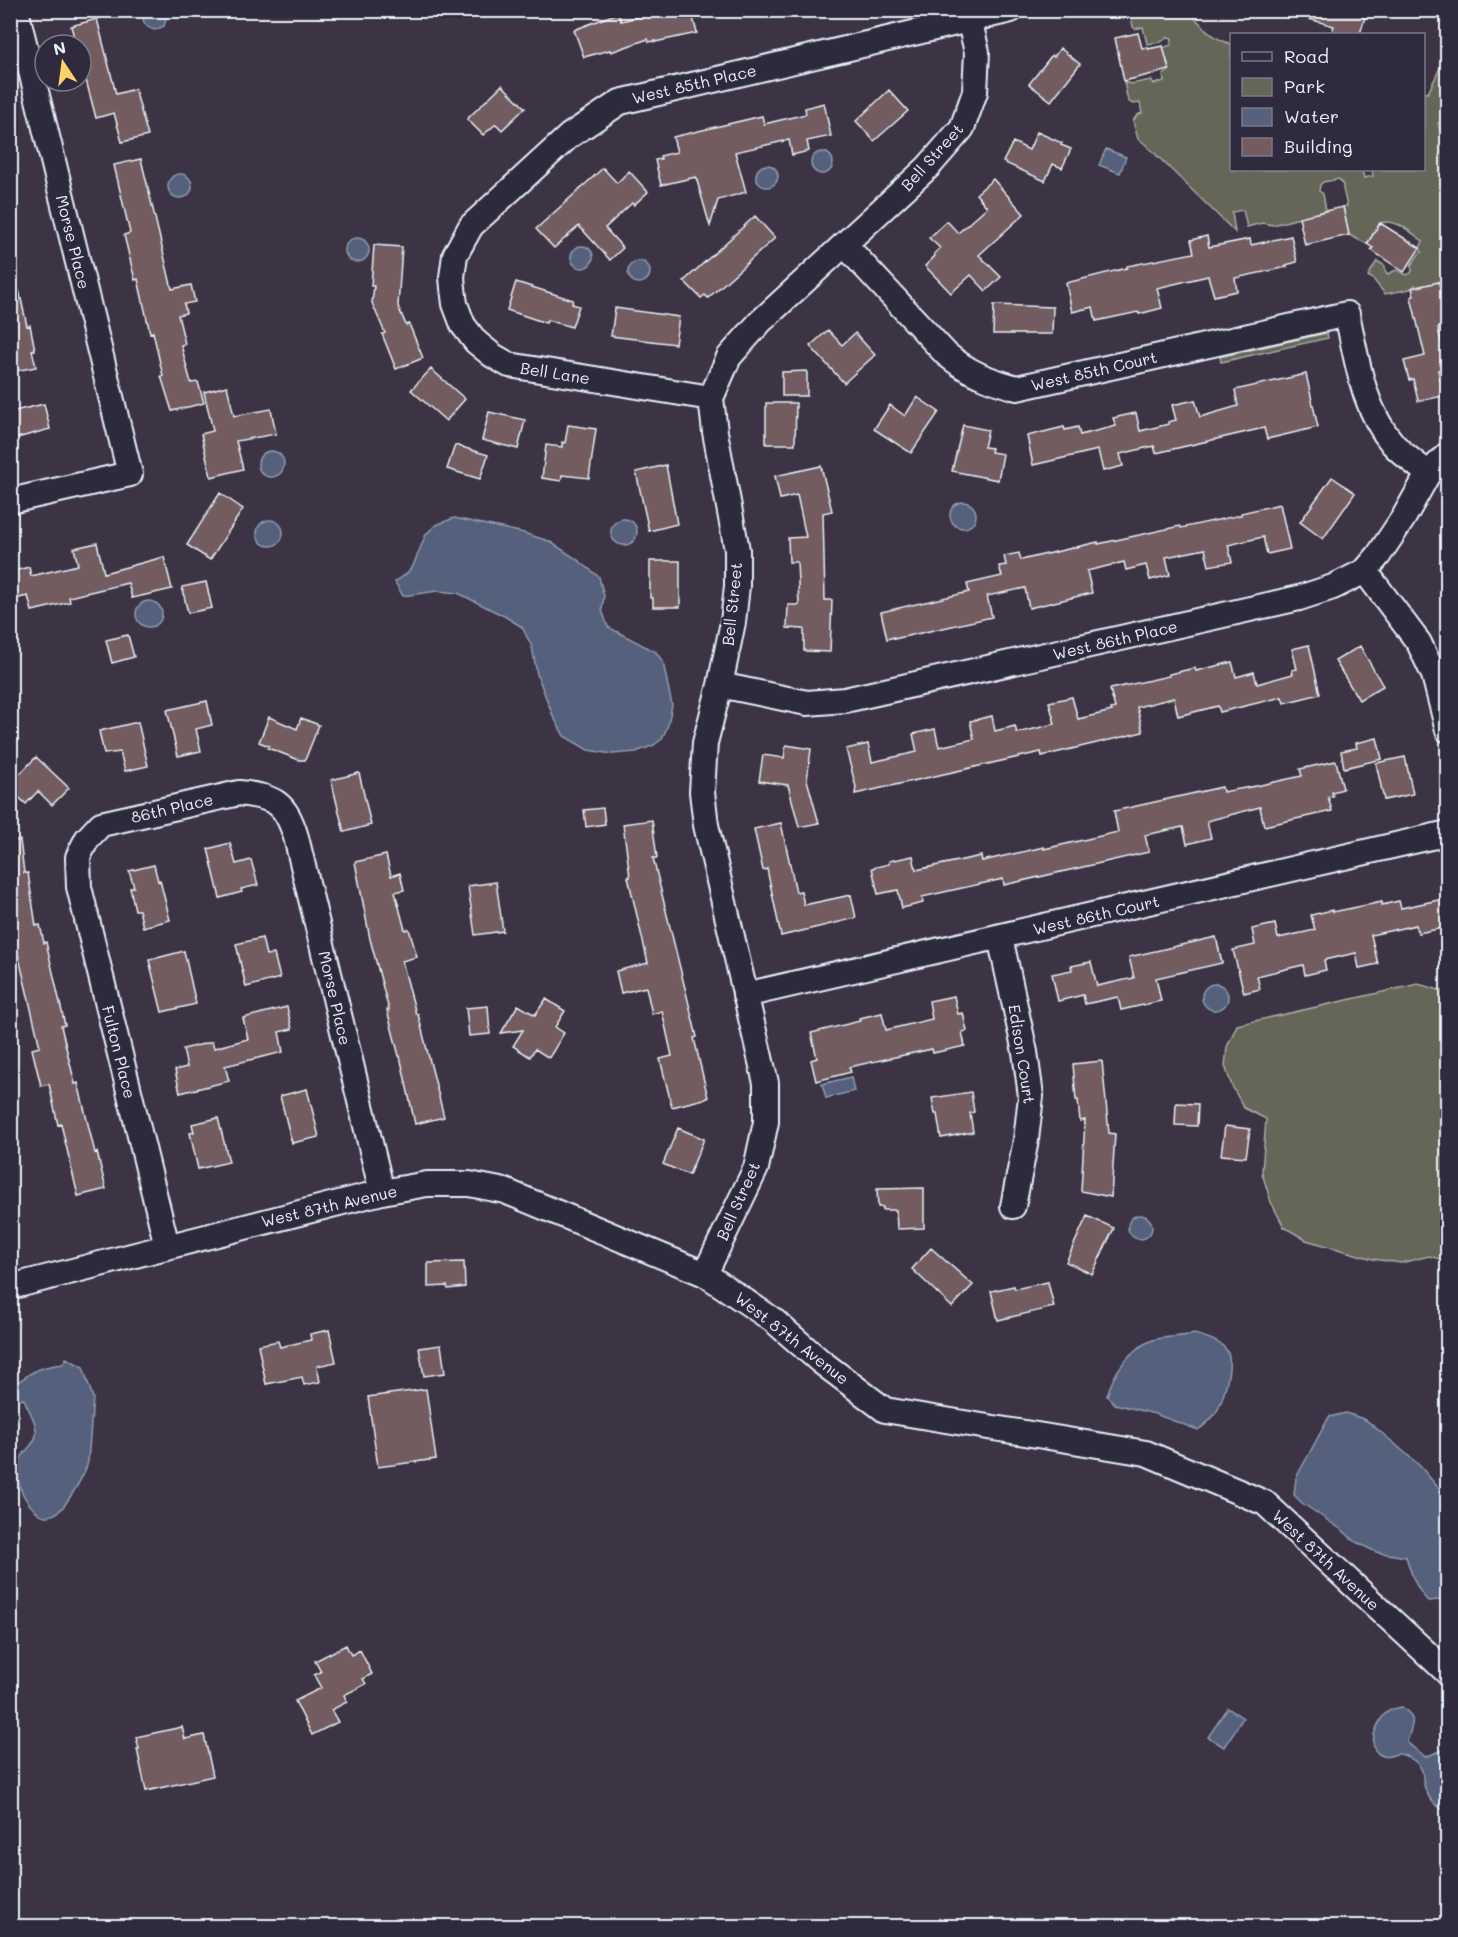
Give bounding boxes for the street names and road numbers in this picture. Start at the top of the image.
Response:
street label: West 85th Place [630,59,758,108]
street label: Bell Street [896,118,968,195]
street label: Morse Place [52,193,95,291]
street label: West 85th Court [1029,346,1159,395]
street label: Bell Lane [519,357,591,388]
street label: Bell Street [717,561,746,647]
street label: West 86th Place [1050,615,1179,664]
street label: 86th Place [129,788,215,827]
street label: West 86th Court [1031,890,1161,939]
street label: Morse Place [314,949,357,1047]
street label: Fulton Place [98,1003,141,1101]
street label: Edison Court [1004,1003,1041,1105]
street label: Bell Street [711,1158,764,1243]
street label: West 87th Avenue [259,1180,399,1231]
street label: West 87th Avenue [731,1287,854,1389]
street label: West 87th Avenue [1268,1505,1384,1615]

